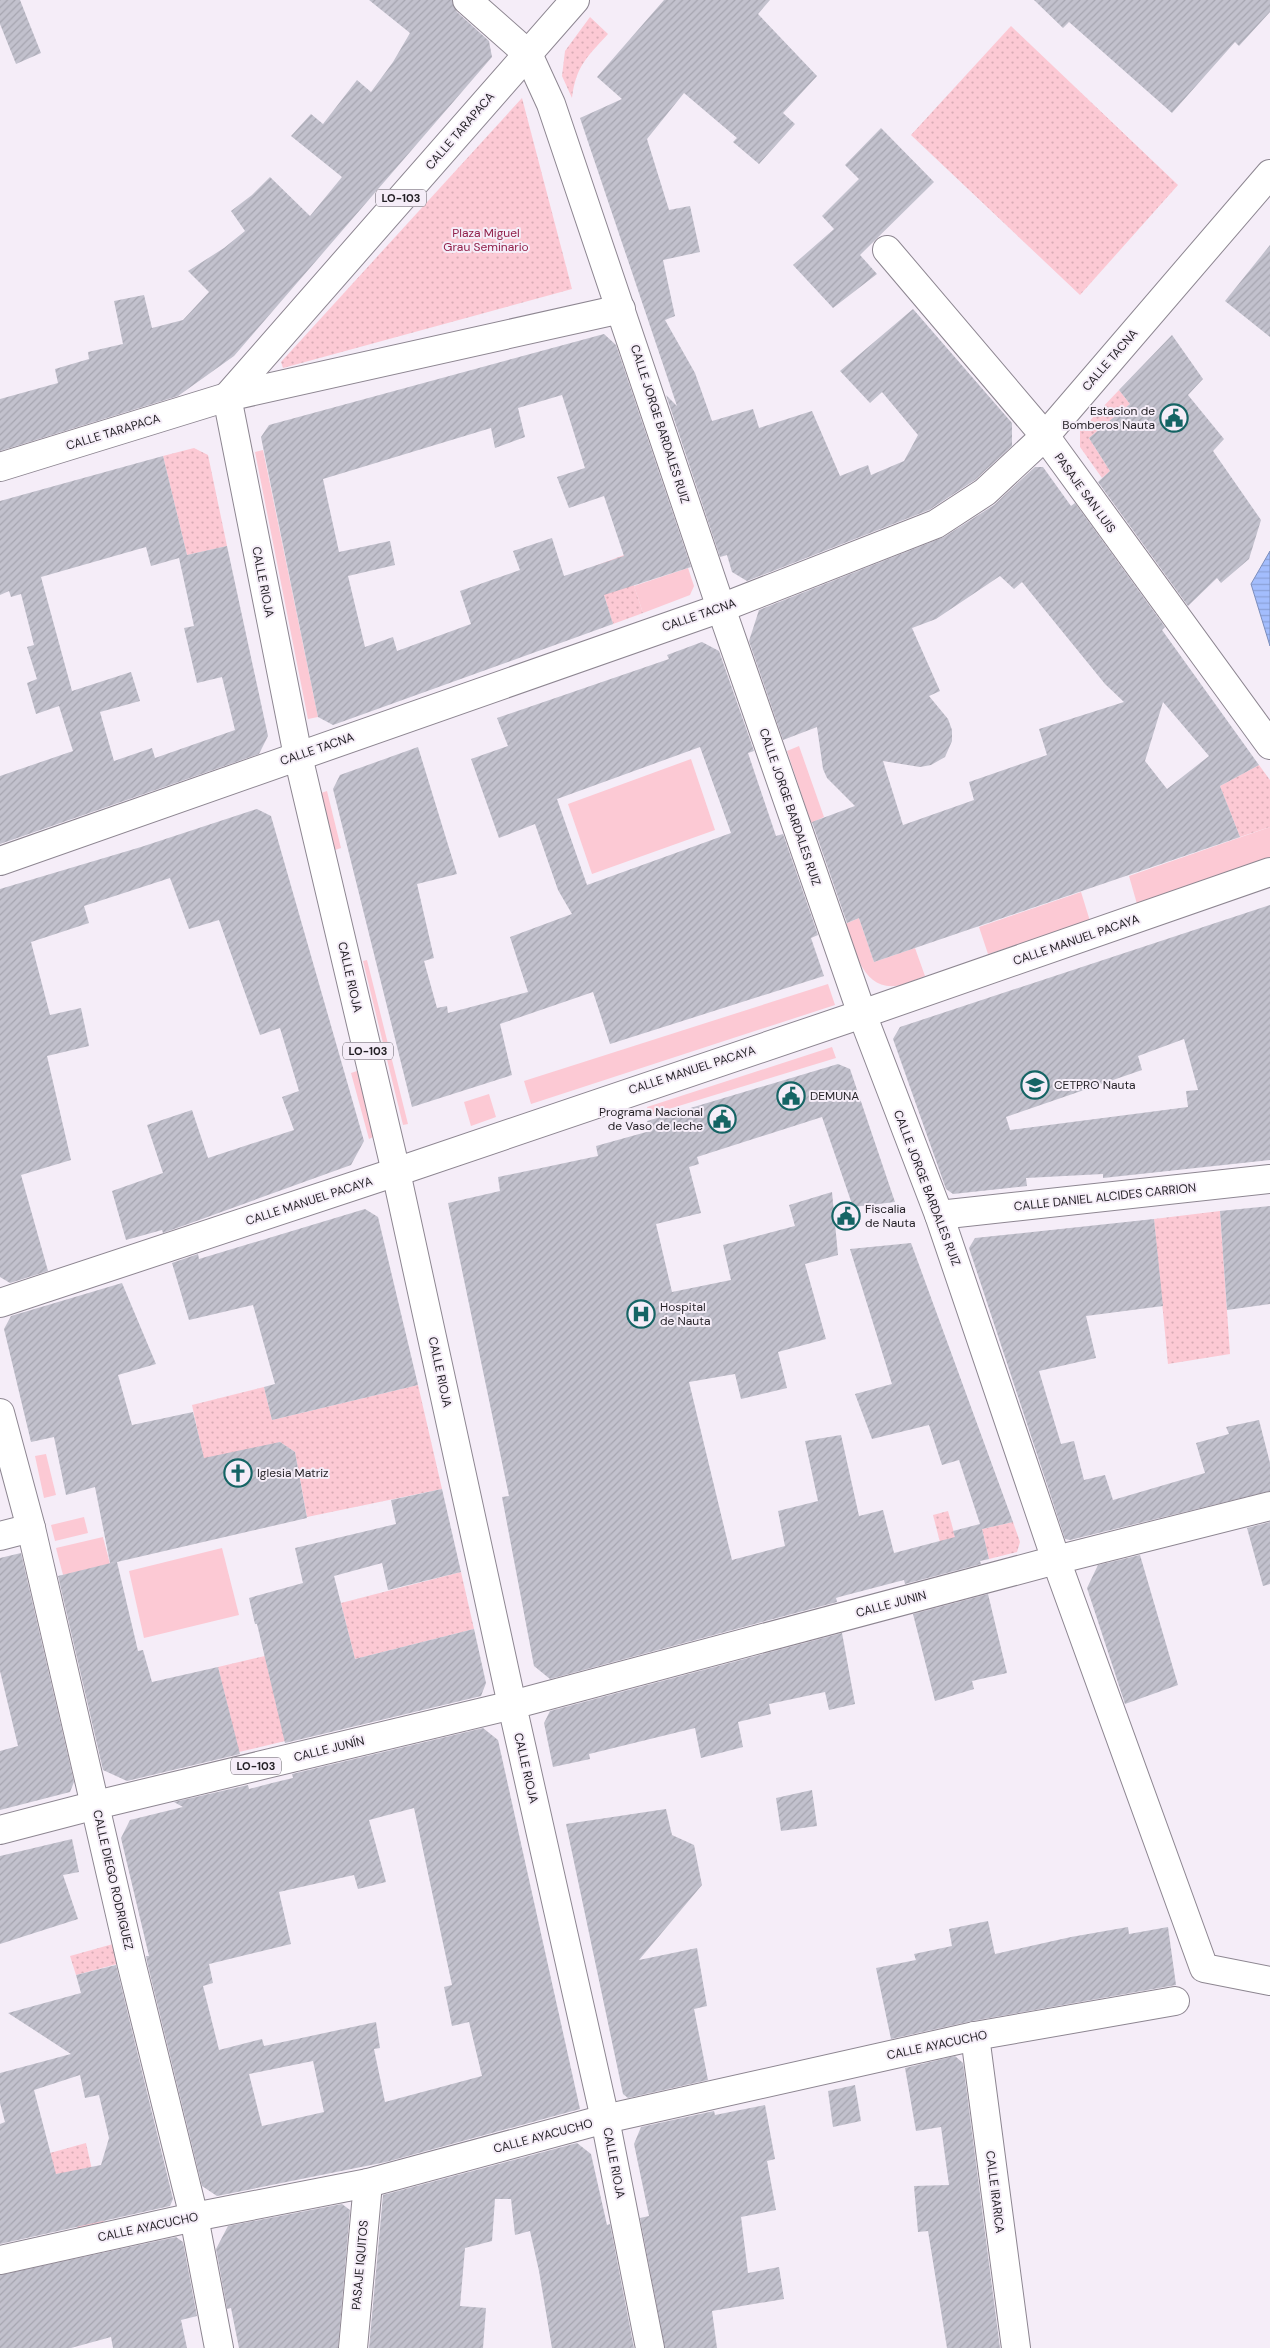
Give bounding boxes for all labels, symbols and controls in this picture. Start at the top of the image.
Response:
street label: CALLE TARAPACA [422,89,498,173]
road number: LO-103 [376,190,426,207]
park label: Plaza Miguel Grau Seminario [443,225,529,255]
street label: CALLE TACNA [1079,326,1141,394]
street label: CALLE JORGE BARDALES RUIZ [627,343,693,505]
place label: Estacion de Bomberos Nauta [1062,403,1155,433]
public building icon: Estacion de Bomberos Nauta [1159,403,1189,433]
street label: CALLE TARAPACA [64,410,162,454]
street label: PASAJE SAN LUIS [1051,450,1119,536]
street label: CALLE RIOJA [248,545,278,619]
street label: CALLE TACNA [660,595,738,635]
street label: CALLE JORGE BARDALES RUIZ [755,726,825,888]
street label: CALLE TACNA [278,729,356,769]
street label: CALLE MANUEL PACAYA [1011,911,1141,969]
street label: CALLE RIOJA [334,940,366,1014]
road number: LO-103 [343,1042,393,1060]
street label: CALLE MANUEL PACAYA [627,1042,757,1098]
school or university icon: CETPRO Nauta [1020,1070,1050,1100]
place label: CETPRO Nauta [1054,1077,1136,1093]
public building icon: DEMUNA [776,1081,806,1111]
place label: DEMUNA [810,1088,859,1104]
place label: Programa Nacional de Vaso de leche [599,1104,703,1134]
public building icon: Programa Nacional de Vaso de leche [707,1104,737,1134]
street label: CALLE JORGE BARDALES RUIZ [890,1108,964,1268]
street label: CALLE MANUEL PACAYA [244,1173,374,1229]
street label: CALLE DANIEL ALCIDES CARRION [1013,1179,1197,1215]
public building icon: Fiscalia de Nauta [831,1201,861,1231]
place label: Fiscalia de Nauta [865,1201,915,1231]
hospital icon: Hospital de Nauta [626,1299,656,1329]
place label: Hospital de Nauta [660,1299,710,1329]
street label: CALLE RIOJA [425,1335,455,1409]
church icon: Iglesia Matriz [223,1458,253,1488]
place label: Iglesia Matriz [257,1465,329,1481]
street label: CALLE JUNIN [854,1587,928,1621]
street label: CALLE RIOJA [510,1731,542,1805]
street label: CALLE JUNÍN [292,1732,366,1766]
road number: LO-103 [231,1758,281,1774]
street label: CALLE DIEGO RODRIGUEZ [89,1808,137,1952]
street label: CALLE AYACUCHO [885,2027,989,2063]
street label: CALLE AYACUCHO [492,2115,594,2157]
street label: CALLE RIOJA [599,2126,629,2200]
street label: CALLE IRARICA [982,2150,1008,2234]
street label: CALLE AYACUCHO [96,2209,200,2245]
street label: PASAJE IQUITOS [348,2219,372,2311]

